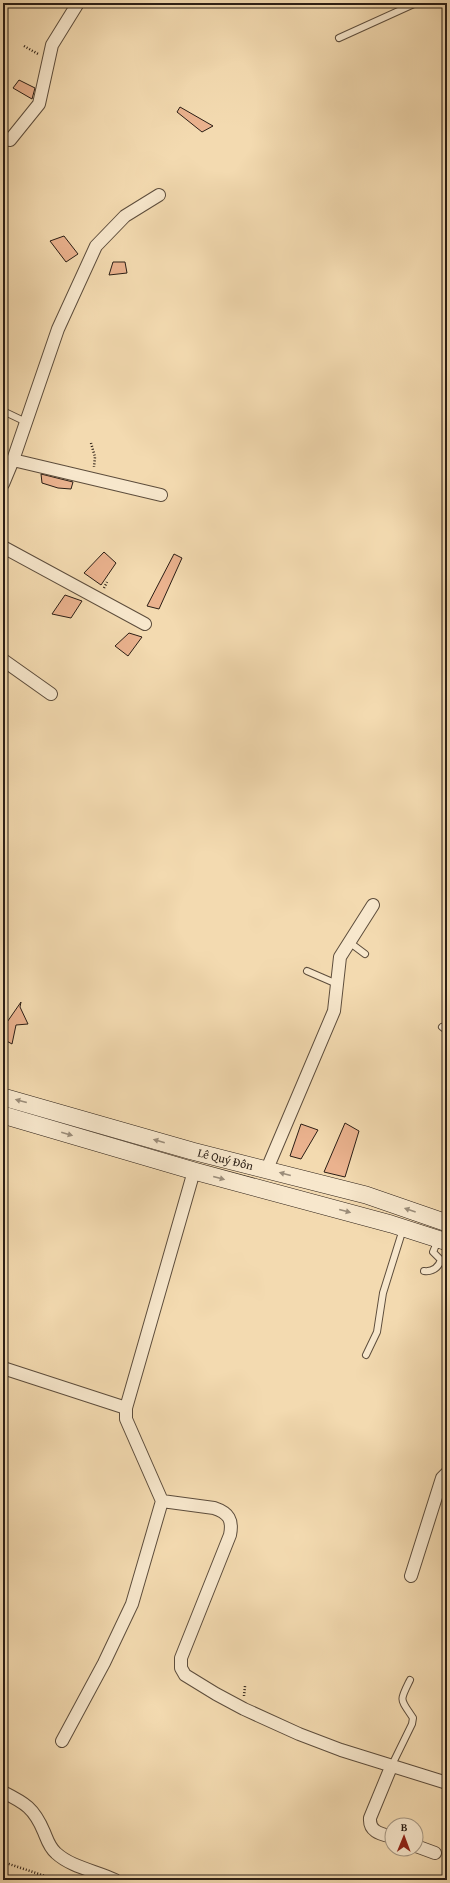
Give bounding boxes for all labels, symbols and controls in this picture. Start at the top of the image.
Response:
one-way arrow [15,1098,27,1104]
one-way arrow [62,1131,74,1137]
one-way arrow [153,1138,165,1144]
street label: Lê Quý Đôn [196,1144,255,1174]
one-way arrow [279,1170,292,1176]
one-way arrow [213,1175,225,1181]
one-way arrow [404,1207,416,1213]
one-way arrow [339,1209,351,1215]
north arrow [384,1817,424,1857]
text: B [401,1819,408,1835]

